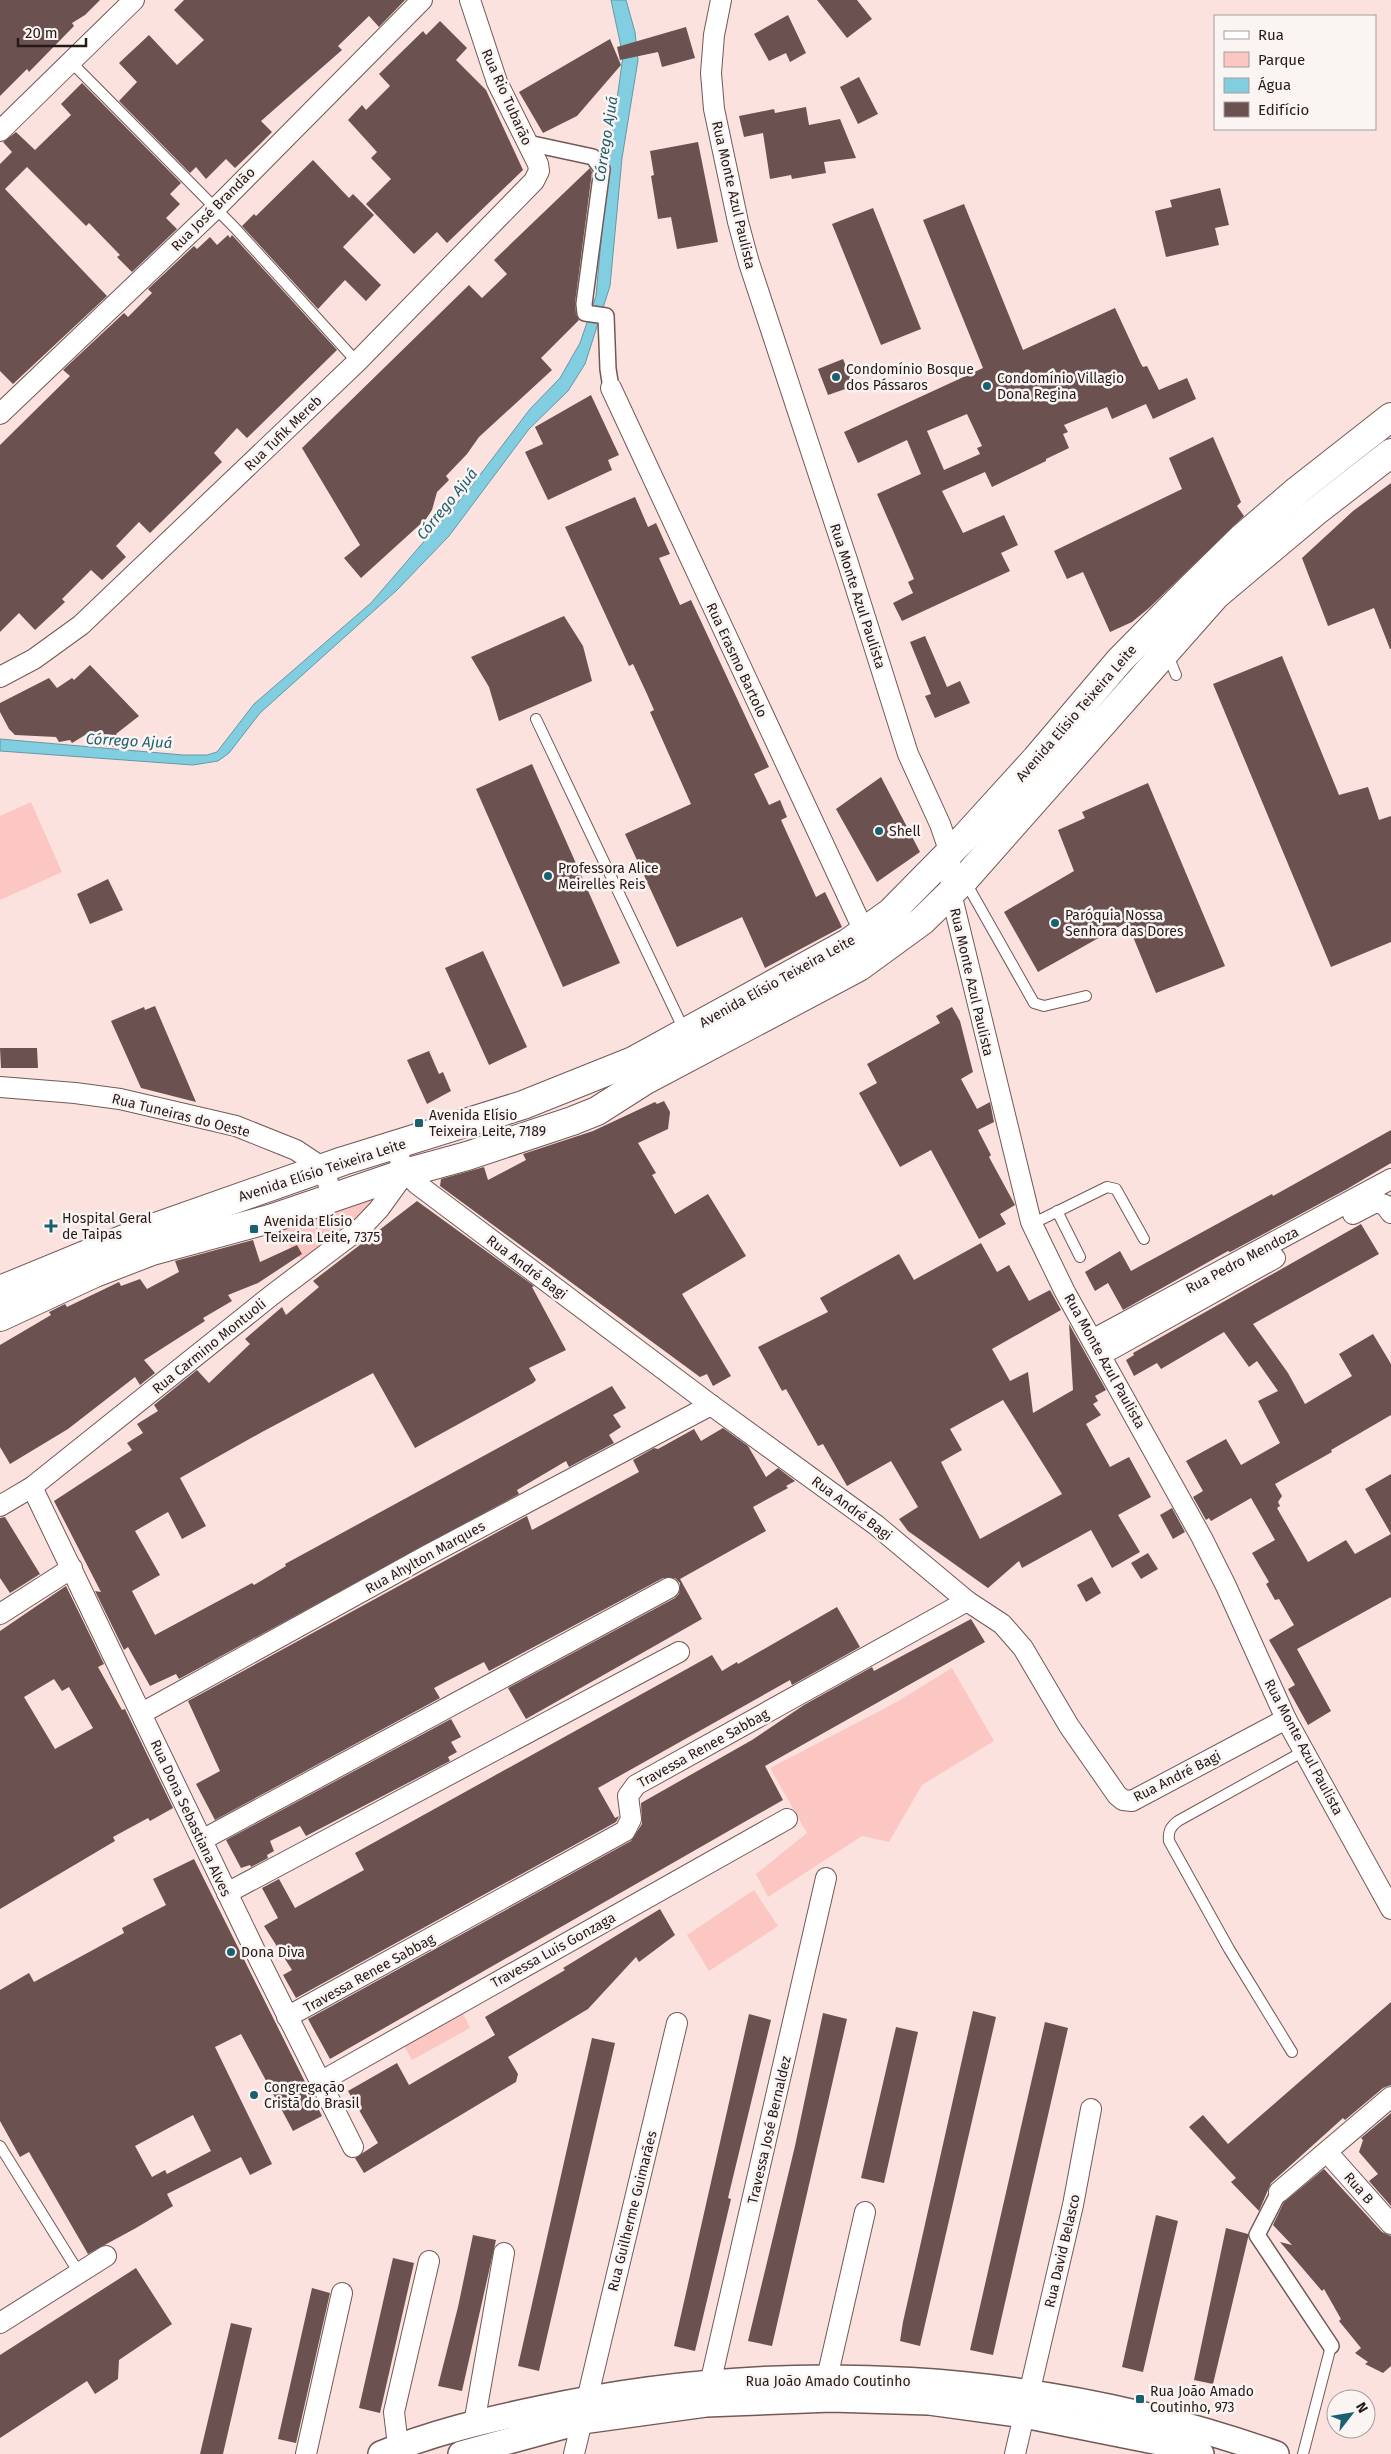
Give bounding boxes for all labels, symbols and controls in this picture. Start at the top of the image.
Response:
scale bar [18,15,85,47]
legend [1214,15,1376,130]
text: 20 m [25,24,58,42]
text: Rua [1258,26,1284,44]
street label: Rua Rio Tubarão [478,46,535,148]
text: Parque [1258,51,1305,69]
text: Água [1258,76,1291,94]
water label: Córrego Ajuá [590,95,622,183]
text: Edifício [1258,101,1309,119]
street label: Rua Monte Azul Paulista [708,119,759,271]
street label: Rua José Brandão [168,164,259,255]
place label: Condomínio Bosque dos Pássaros [846,361,974,394]
place label: Condomínio Villagio Dona Regina [997,370,1124,403]
marker: Condomínio Bosque dos Pássaros [830,371,842,383]
marker: Condomínio Villagio Dona Regina [981,380,993,392]
street label: Rua Tufik Mereb [241,392,326,475]
water label: Córrego Ajuá [413,465,481,543]
street label: Rua Monte Azul Paulista [826,521,889,671]
street label: Rua Erasmo Bartolo [702,600,771,720]
street label: Avenida Elísio Teixeira Leite [1012,642,1140,785]
water label: Córrego Ajuá [85,730,173,752]
place label: Shell [889,823,921,840]
marker: Shell [873,825,885,837]
place label: Professora Alice Meirelles Reis [558,860,659,893]
marker: Professora Alice Meirelles Reis [542,870,554,882]
street label: Rua Monte Azul Paulista [946,906,997,1058]
place label: Paróquia Nossa Senhora das Dores [1065,907,1184,940]
marker: Paróquia Nossa Senhora das Dores [1049,917,1061,929]
street label: Avenida Elísio Teixeira Leite [696,931,858,1031]
street label: Rua Tuneiras do Oeste [110,1090,252,1141]
place label: Avenida Elísio Teixeira Leite, 7189 [429,1107,546,1140]
marker: Avenida Elísio Teixeira Leite, 7189 [413,1117,425,1129]
street label: Avenida Elísio Teixeira Leite [236,1135,408,1206]
place label: Hospital Geral de Taipas [62,1210,152,1243]
place label: Avenida Elísio Teixeira Leite, 7375 [264,1213,380,1246]
marker: Hospital Geral de Taipas [44,1219,58,1233]
marker: Avenida Elísio Teixeira Leite, 7375 [248,1223,260,1235]
street label: Rua Pedro Mendoza [1183,1224,1302,1297]
street label: Rua André Bagi [483,1232,570,1303]
street label: Rua Monte Azul Paulista [1060,1291,1149,1432]
street label: Rua Carmino Montuoli [149,1295,270,1397]
street label: Rua André Bagi [808,1473,895,1544]
street label: Rua Ahylton Marques [362,1517,488,1597]
street label: Rua Monte Azul Paulista [1260,1676,1347,1818]
street label: Travessa Renee Sabbag [635,1705,772,1792]
street label: Rua Dona Sebastiana Alves [147,1737,235,1900]
street label: Rua André Bagi [1131,1747,1224,1806]
street label: Travessa Luis Gonzaga [488,1909,619,1992]
street label: Travessa Renee Sabbag [301,1930,438,2017]
place label: Dona Diva [241,1944,305,1961]
marker: Dona Diva [225,1946,237,1958]
street label: Travessa José Bernaldez [744,2054,795,2206]
place label: Congregação Cristã do Brasil [264,2079,360,2112]
marker: Congregação Cristã do Brasil [248,2089,260,2101]
street label: Rua Guilherme Guimarães [604,2129,661,2293]
street label: Rua B [1340,2169,1377,2208]
street label: Rua David Belasco [1041,2193,1084,2309]
street label: Rua João Amado Coutinho [745,2373,911,2390]
place label: Rua João Amado Coutinho, 973 [1150,2383,1254,2416]
north arrow [1326,2389,1376,2439]
marker: Rua João Amado Coutinho, 973 [1134,2393,1146,2405]
text: N [1352,2399,1371,2416]

